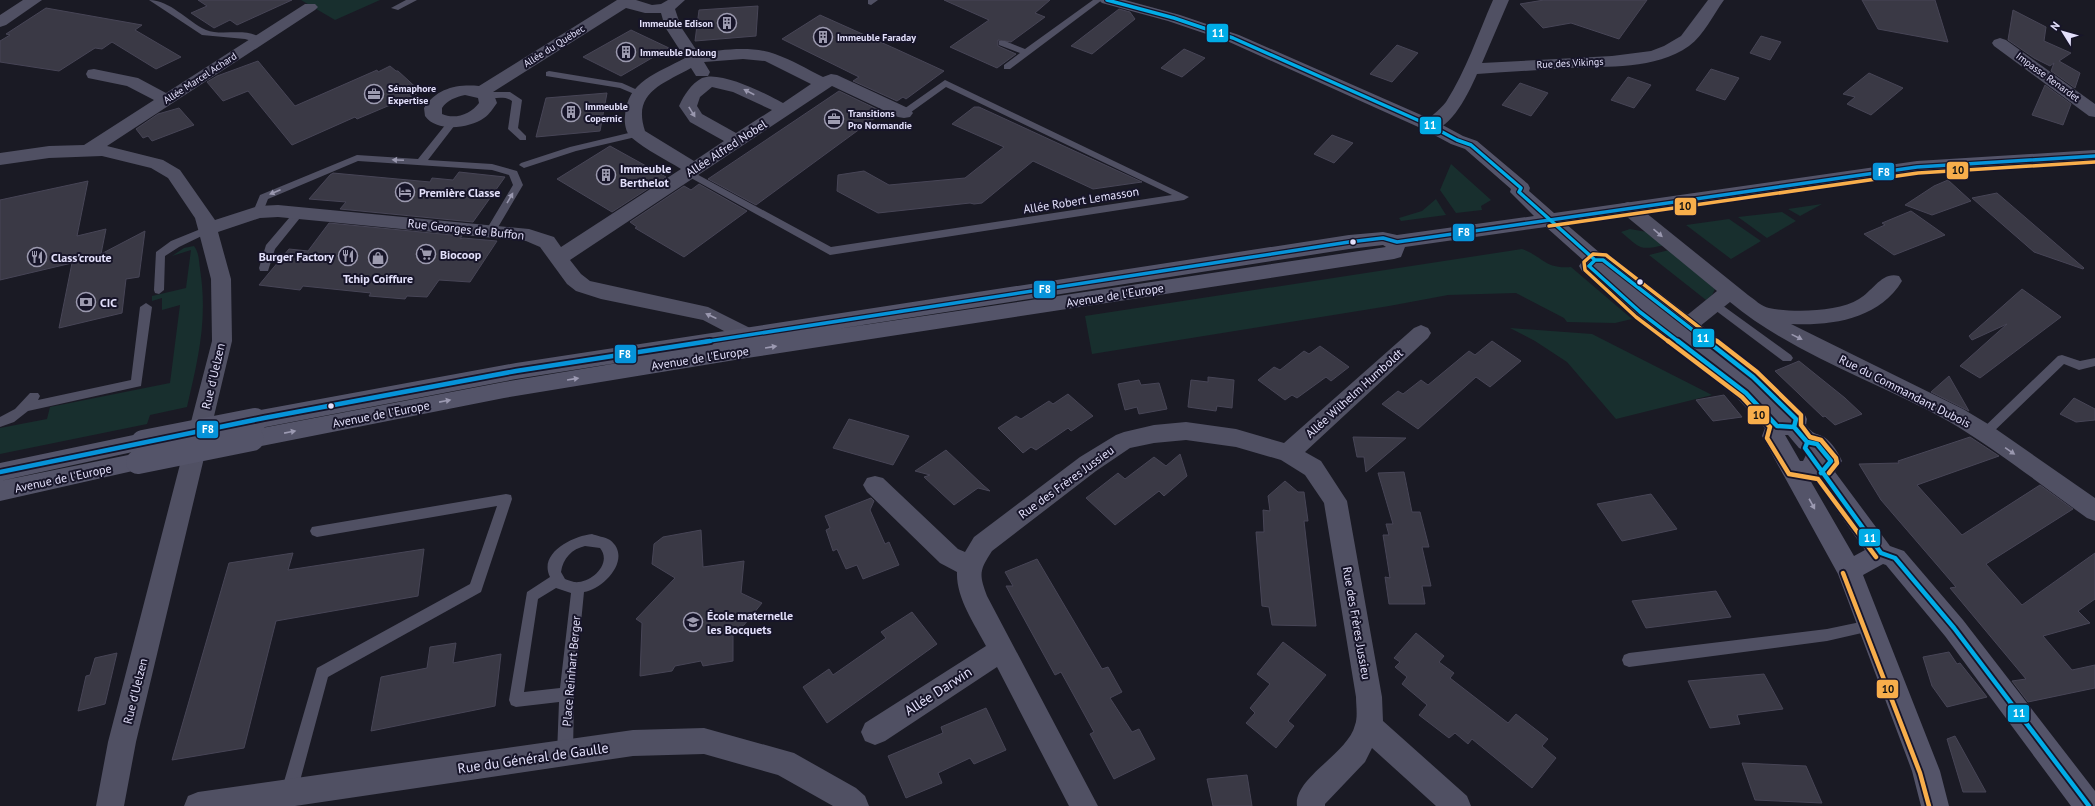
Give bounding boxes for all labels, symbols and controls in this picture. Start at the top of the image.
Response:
building icon: Immeuble Edison [716,12,738,34]
north arrow [2043,12,2083,52]
place label: Immeuble Edison [639,17,713,30]
text: N [2047,19,2063,33]
street label: Allée du Québec [521,22,588,70]
line badge: 11 [1206,23,1229,43]
building icon: Immeuble Faraday [812,26,834,48]
text: 11 [1212,26,1224,40]
place label: Immeuble Faraday [837,31,916,44]
building icon: Immeuble Dulong [615,41,637,63]
place label: Immeuble Dulong [640,46,716,59]
street label: Allée Marcel Achard [161,49,239,107]
street label: Impasse Renardet [2014,49,2083,105]
street label: Rue des Vikings [1536,55,1604,71]
place label: Sémaphore Expertise [388,82,436,107]
office icon: Sémaphore Expertise [363,83,385,105]
one-way arrow [743,89,755,96]
place label: Immeuble Copernic [585,100,628,125]
building icon: Immeuble Copernic [560,101,582,123]
one-way arrow [688,106,696,117]
place label: Transitions Pro Normandie [848,107,912,132]
office icon: Transitions Pro Normandie [823,108,845,130]
street label: Allée Alfred Nobel [683,116,770,180]
line badge: 11 [1419,116,1442,135]
text: 11 [1424,118,1436,132]
one-way arrow [392,157,404,164]
place label: Immeuble Berthelot [620,161,671,190]
line badge: 10 [1946,161,1969,180]
line badge: F8 [1872,162,1895,181]
text: 10 [1952,163,1964,177]
building icon: Immeuble Berthelot [595,164,617,186]
text: F8 [1878,165,1890,179]
hotel icon: Première Classe [394,181,416,203]
street label: Allée Robert Lemasson [1022,183,1140,217]
place label: Première Classe [419,185,500,200]
one-way arrow [270,189,281,195]
one-way arrow [507,192,514,204]
line badge: 10 [1674,197,1697,216]
text: 10 [1679,199,1691,213]
street label: Rue Georges de Buffon [407,215,525,243]
line badge: F8 [1452,223,1475,242]
text: F8 [1458,225,1470,239]
one-way arrow [1653,228,1664,237]
unlabelled marker [1348,237,1358,247]
supermarket icon: Biocoop [415,243,437,265]
restaurant icon: Burger Factory [337,245,359,267]
restaurant icon: Class'croute [26,246,48,268]
shop icon: Tchip Coiffure [367,247,389,269]
place label: Biocoop [440,247,482,262]
place label: Burger Factory [259,249,334,264]
place label: Class'croute [51,250,112,265]
place label: Tchip Coiffure [343,271,413,286]
unlabelled marker [1635,277,1645,287]
line badge: F8 [1033,280,1056,299]
street label: Avenue de l'Europe [1065,280,1165,310]
text: F8 [1039,282,1051,296]
bank icon: CIC [75,291,97,313]
place label: CIC [100,295,117,310]
one-way arrow [705,313,717,319]
line badge: 11 [1692,328,1715,348]
text: 11 [1697,331,1709,345]
one-way arrow [1792,334,1803,340]
street label: Rue d'Uelzen [198,342,228,410]
street label: Avenue de l'Europe [650,343,750,373]
line badge: F8 [614,344,637,364]
one-way arrow [765,344,777,350]
street label: Allée Wilhelm Humboldt [1302,345,1406,441]
text: F8 [619,347,631,361]
street label: Rue du Commandant Dubois [1837,351,1973,431]
one-way arrow [567,375,579,381]
street label: Avenue de l'Europe [331,397,431,431]
one-way arrow [439,398,451,404]
unlabelled marker [326,401,336,411]
line badge: 10 [1747,405,1770,425]
text: 10 [1753,408,1765,422]
line badge: F8 [196,420,219,439]
text: F8 [202,422,214,436]
one-way arrow [284,428,296,434]
street label: Rue des Frères Jussieu [1015,442,1117,522]
one-way arrow [2005,447,2016,455]
street label: Avenue de l'Europe [13,460,113,496]
one-way arrow [1808,498,1815,510]
line badge: 11 [1858,528,1881,547]
text: 11 [1864,531,1876,545]
street label: Rue des Frères Jussieu [1340,565,1374,681]
place label: École maternelle les Bocquets [707,608,793,637]
school or university icon: École maternelle les Bocquets [682,611,704,633]
street label: Place Reinhart Berger [559,615,583,727]
street label: Rue d'Uelzen [120,657,150,725]
street label: Allée Darwin [901,663,975,719]
line badge: 10 [1876,679,1899,699]
text: 10 [1882,682,1894,696]
line badge: 11 [2007,704,2030,723]
text: 11 [2013,706,2025,720]
street label: Rue du Général de Gaulle [456,739,610,777]

